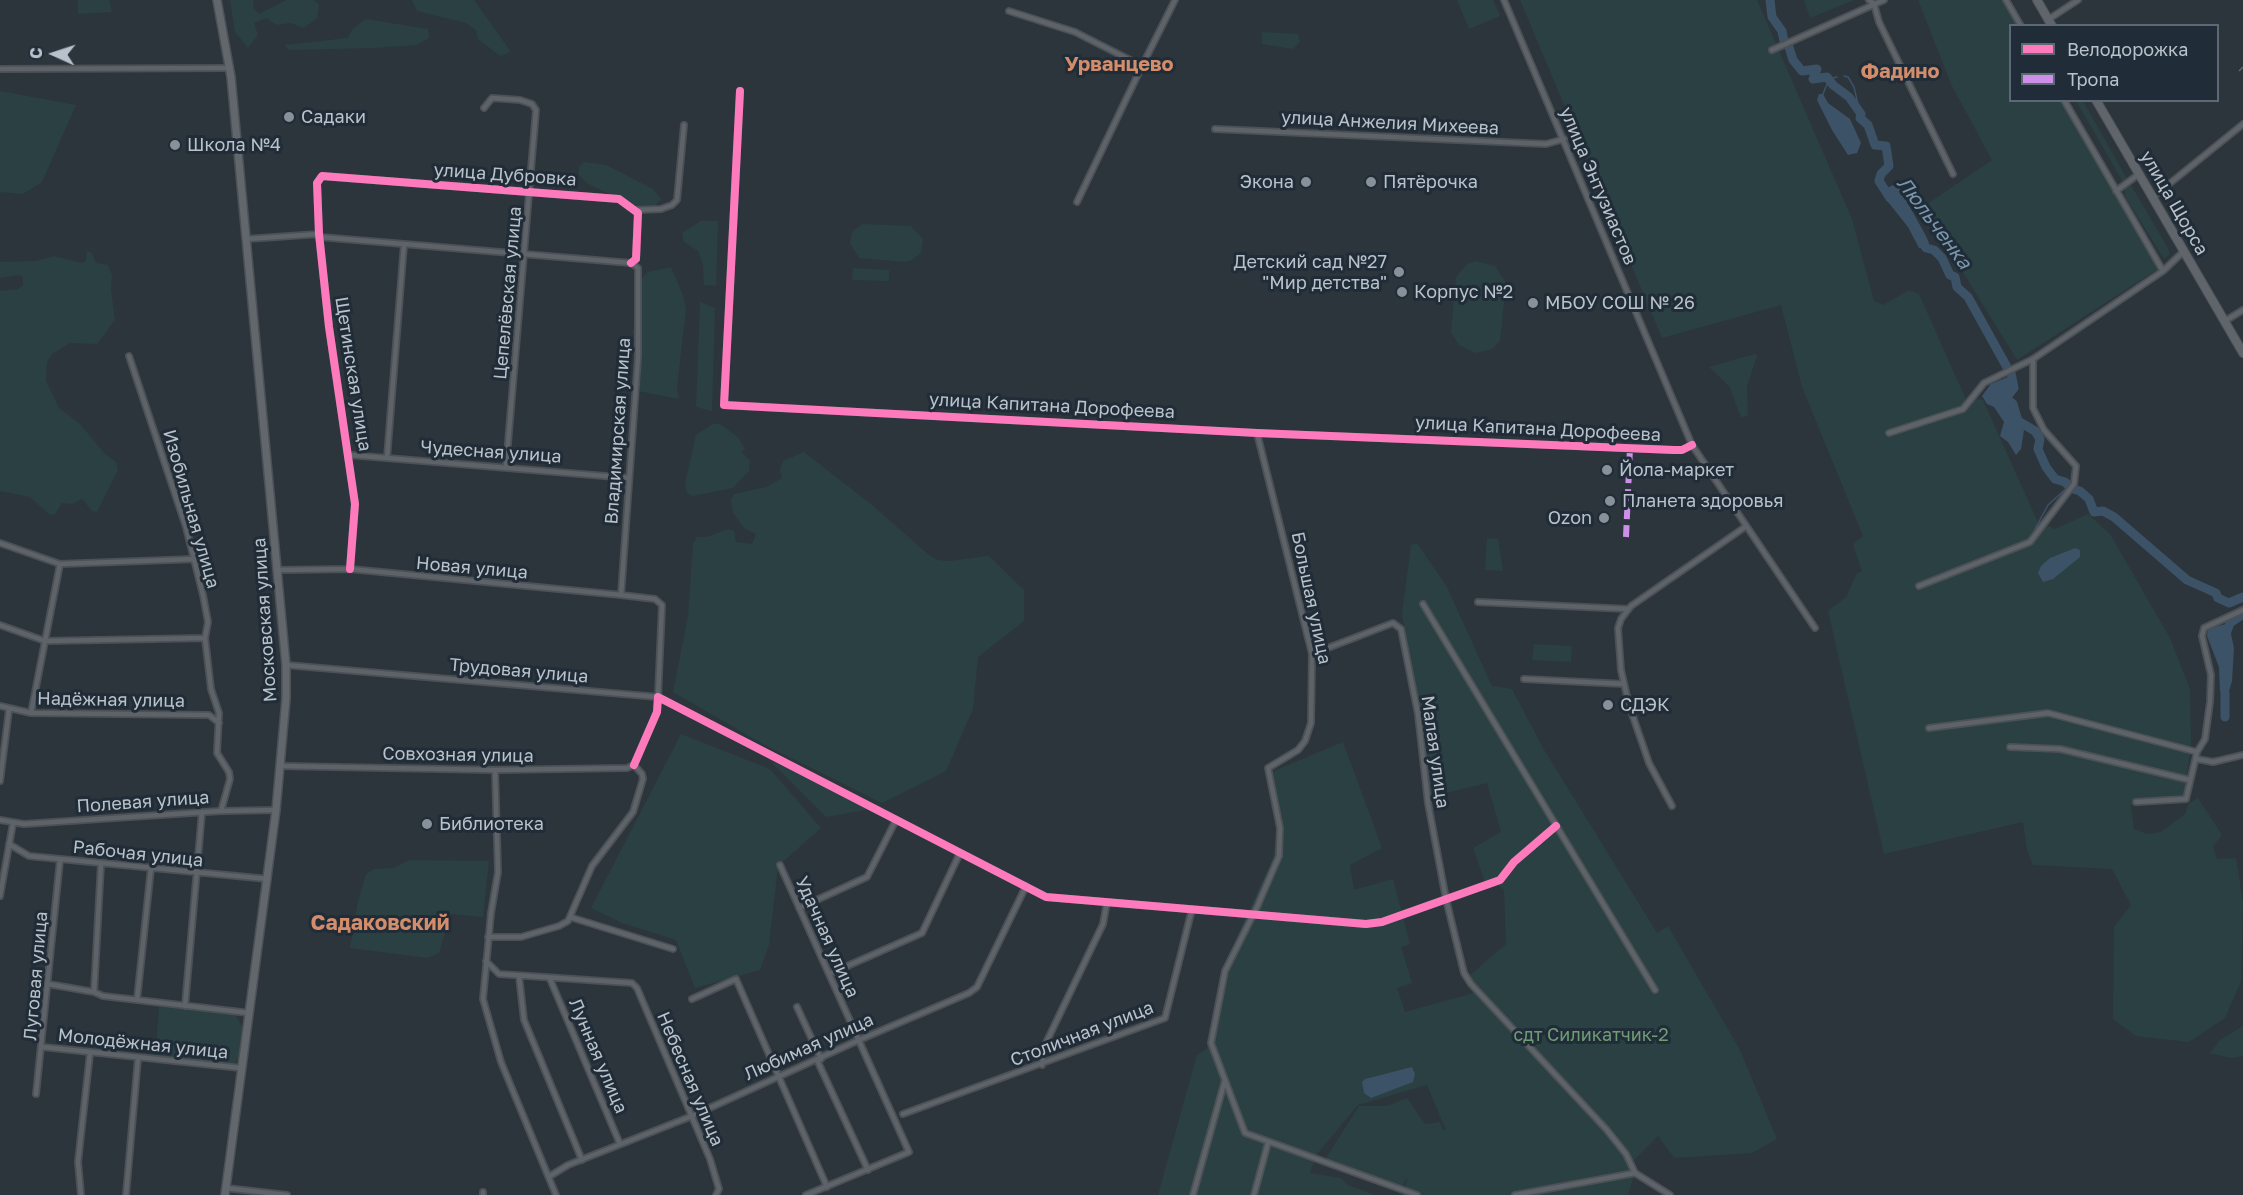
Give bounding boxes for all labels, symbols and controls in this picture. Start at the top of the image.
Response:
north arrow [24,24,84,84]
legend [2009,24,2219,102]
text: Велодорожка [2067,38,2188,60]
text: С [26,47,46,59]
district label: Урванцево [1064,53,1174,77]
district label: Фадино [1860,60,1940,84]
text: Тропа [2067,68,2119,90]
street label: улица Энтузиастов [1555,104,1641,268]
place label: Садаки [301,106,366,128]
street label: улица Анжелия Михеева [1281,107,1499,139]
marker: Садаки [282,110,296,124]
place label: Школа №4 [187,134,281,156]
marker: Школа №4 [168,138,182,152]
street label: улица Щорса [2135,147,2213,259]
street label: улица Дубровка [433,159,577,191]
place label: Экона [1240,171,1294,193]
place label: Пятёрочка [1383,171,1478,193]
water label: Люльченка [1892,172,1976,274]
marker: Экона [1299,175,1313,189]
marker: Пятёрочка [1364,175,1378,189]
street label: Цепелёвская улица [490,205,526,381]
place label: Детский сад №27 "Мир детства" [1233,251,1387,294]
marker: Детский сад №27 "Мир детства" [1392,265,1406,279]
place label: Корпус №2 [1414,281,1513,303]
marker: Корпус №2 [1395,285,1409,299]
place label: МБОУ СОШ № 26 [1545,292,1695,314]
street label: Щетинская улица [330,295,376,453]
marker: МБОУ СОШ № 26 [1526,296,1540,310]
street label: Владимирская улица [601,337,635,525]
street label: улица Капитана Дорофеева [929,389,1175,423]
street label: улица Капитана Дорофеева [1415,412,1661,446]
street label: Изобильная улица [158,427,224,591]
street label: Чудесная улица [420,436,562,468]
place label: Йола-маркет [1619,459,1734,481]
marker: Йола-маркет [1600,463,1614,477]
place label: Планета здоровья [1622,490,1783,512]
marker: Планета здоровья [1603,494,1617,508]
place label: Ozon [1548,507,1592,529]
marker: Ozon [1597,511,1611,525]
street label: Большая улица [1286,530,1336,666]
street label: Московская улица [248,537,282,703]
street label: Новая улица [415,552,529,584]
street label: Трудовая улица [449,654,589,688]
street label: Надёжная улица [37,688,185,712]
street label: Малая улица [1416,694,1454,810]
place label: СДЭК [1620,694,1669,716]
marker: СДЭК [1601,698,1615,712]
street label: Совхозная улица [382,743,534,767]
street label: Полевая улица [76,787,210,817]
place label: Библиотека [439,813,544,835]
marker: Библиотека [420,817,434,831]
street label: Рабочая улица [72,836,204,872]
street label: Удачная улица [791,873,863,1001]
street label: Луговая улица [20,910,52,1042]
district label: Садаковский [311,910,449,936]
street label: Лунная улица [564,995,632,1117]
street label: Столичная улица [1007,997,1157,1071]
street label: Небесная улица [652,1009,728,1149]
street label: Любимая улица [741,1009,877,1085]
street label: Молодёжная улица [57,1024,229,1064]
park label: сдт Силикатчик-2 [1513,1024,1669,1046]

